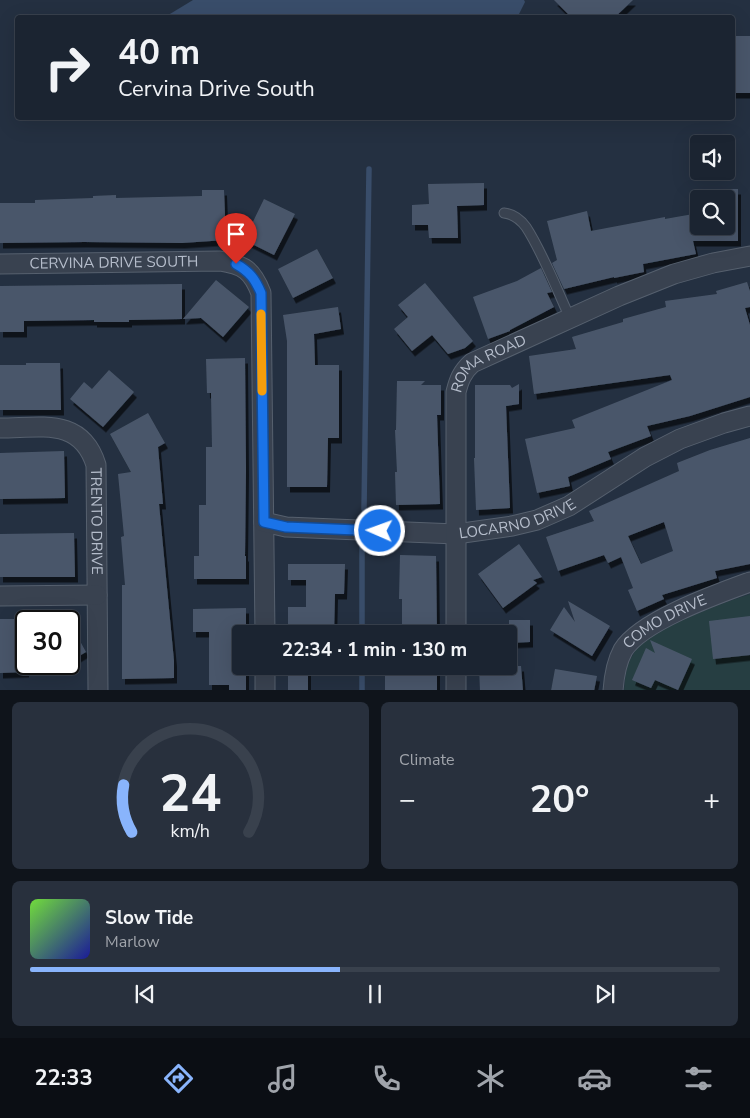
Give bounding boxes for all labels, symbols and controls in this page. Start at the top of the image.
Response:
text: 40 m [118,29,200,76]
icon: right [35,35,100,100]
text: Cervina Drive South [118,74,315,104]
map controls [690,135,735,235]
button: sound [690,135,735,180]
button: search [690,190,735,235]
pin [215,213,257,264]
icon: arrive [222,220,250,248]
street label: CERVINA DRIVE SOUTH [29,251,199,274]
street label: ROMA ROAD [446,330,529,395]
street label: TRENTO DRIVE [86,468,107,575]
street label: LOCARNO DRIVE [458,494,580,543]
position arrow [353,504,405,556]
street label: COMO DRIVE [618,590,709,653]
speed limit sign: 30 [15,610,80,675]
text: 22:34 · 1 min · 130 m [282,637,467,663]
text: Climate [399,749,454,771]
text: 24 [159,758,222,829]
text: 20° [529,774,590,825]
text: − [399,781,416,819]
text: + [703,781,720,819]
text: km/h [171,819,210,843]
text: Slow Tide [105,905,193,931]
text: Marlow [105,931,160,953]
icon: previous [131,980,159,1008]
icon: pause [361,980,389,1008]
icon: next [591,980,619,1008]
icon: directions [161,1061,196,1096]
icon: music [265,1061,300,1096]
icon: phone [369,1061,404,1096]
icon: climate [473,1061,508,1096]
icon: car [577,1061,612,1096]
icon: filters [681,1061,716,1096]
text: 22:33 [34,1063,93,1093]

